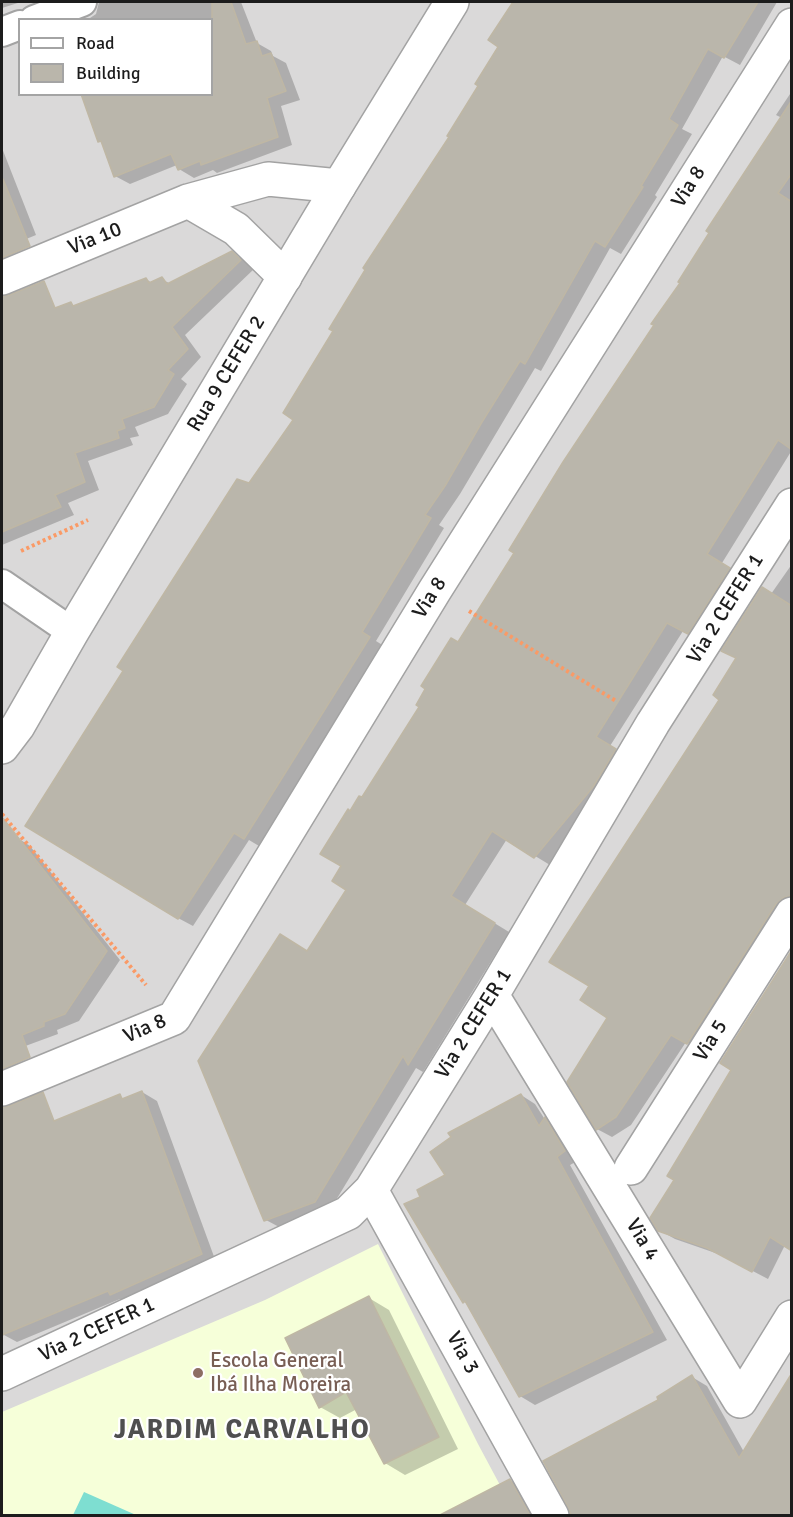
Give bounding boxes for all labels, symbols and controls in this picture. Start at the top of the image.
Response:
legend [18,18,213,96]
text: Road [76,32,115,54]
text: Building [76,62,140,84]
street label: Via 8 [667,162,711,212]
street label: Via 10 [64,217,126,261]
street label: Rua 9 CEFER 2 [183,311,271,437]
street label: Via 2 CEFER 1 [682,549,770,669]
street label: Via 8 [408,573,452,623]
street label: Via 2 CEFER 1 [430,964,518,1084]
street label: Via 8 [120,1008,170,1050]
street label: Via 5 [689,1016,733,1066]
street label: Via 4 [620,1214,664,1266]
street label: Via 2 CEFER 1 [35,1292,159,1368]
street label: Via 3 [440,1327,484,1379]
place label: Escola General Ibá Ilha Moreira [210,1348,351,1398]
marker: Escola General Ibá Ilha Moreira [191,1366,205,1380]
district label: JARDIM CARVALHO [114,1415,370,1447]

